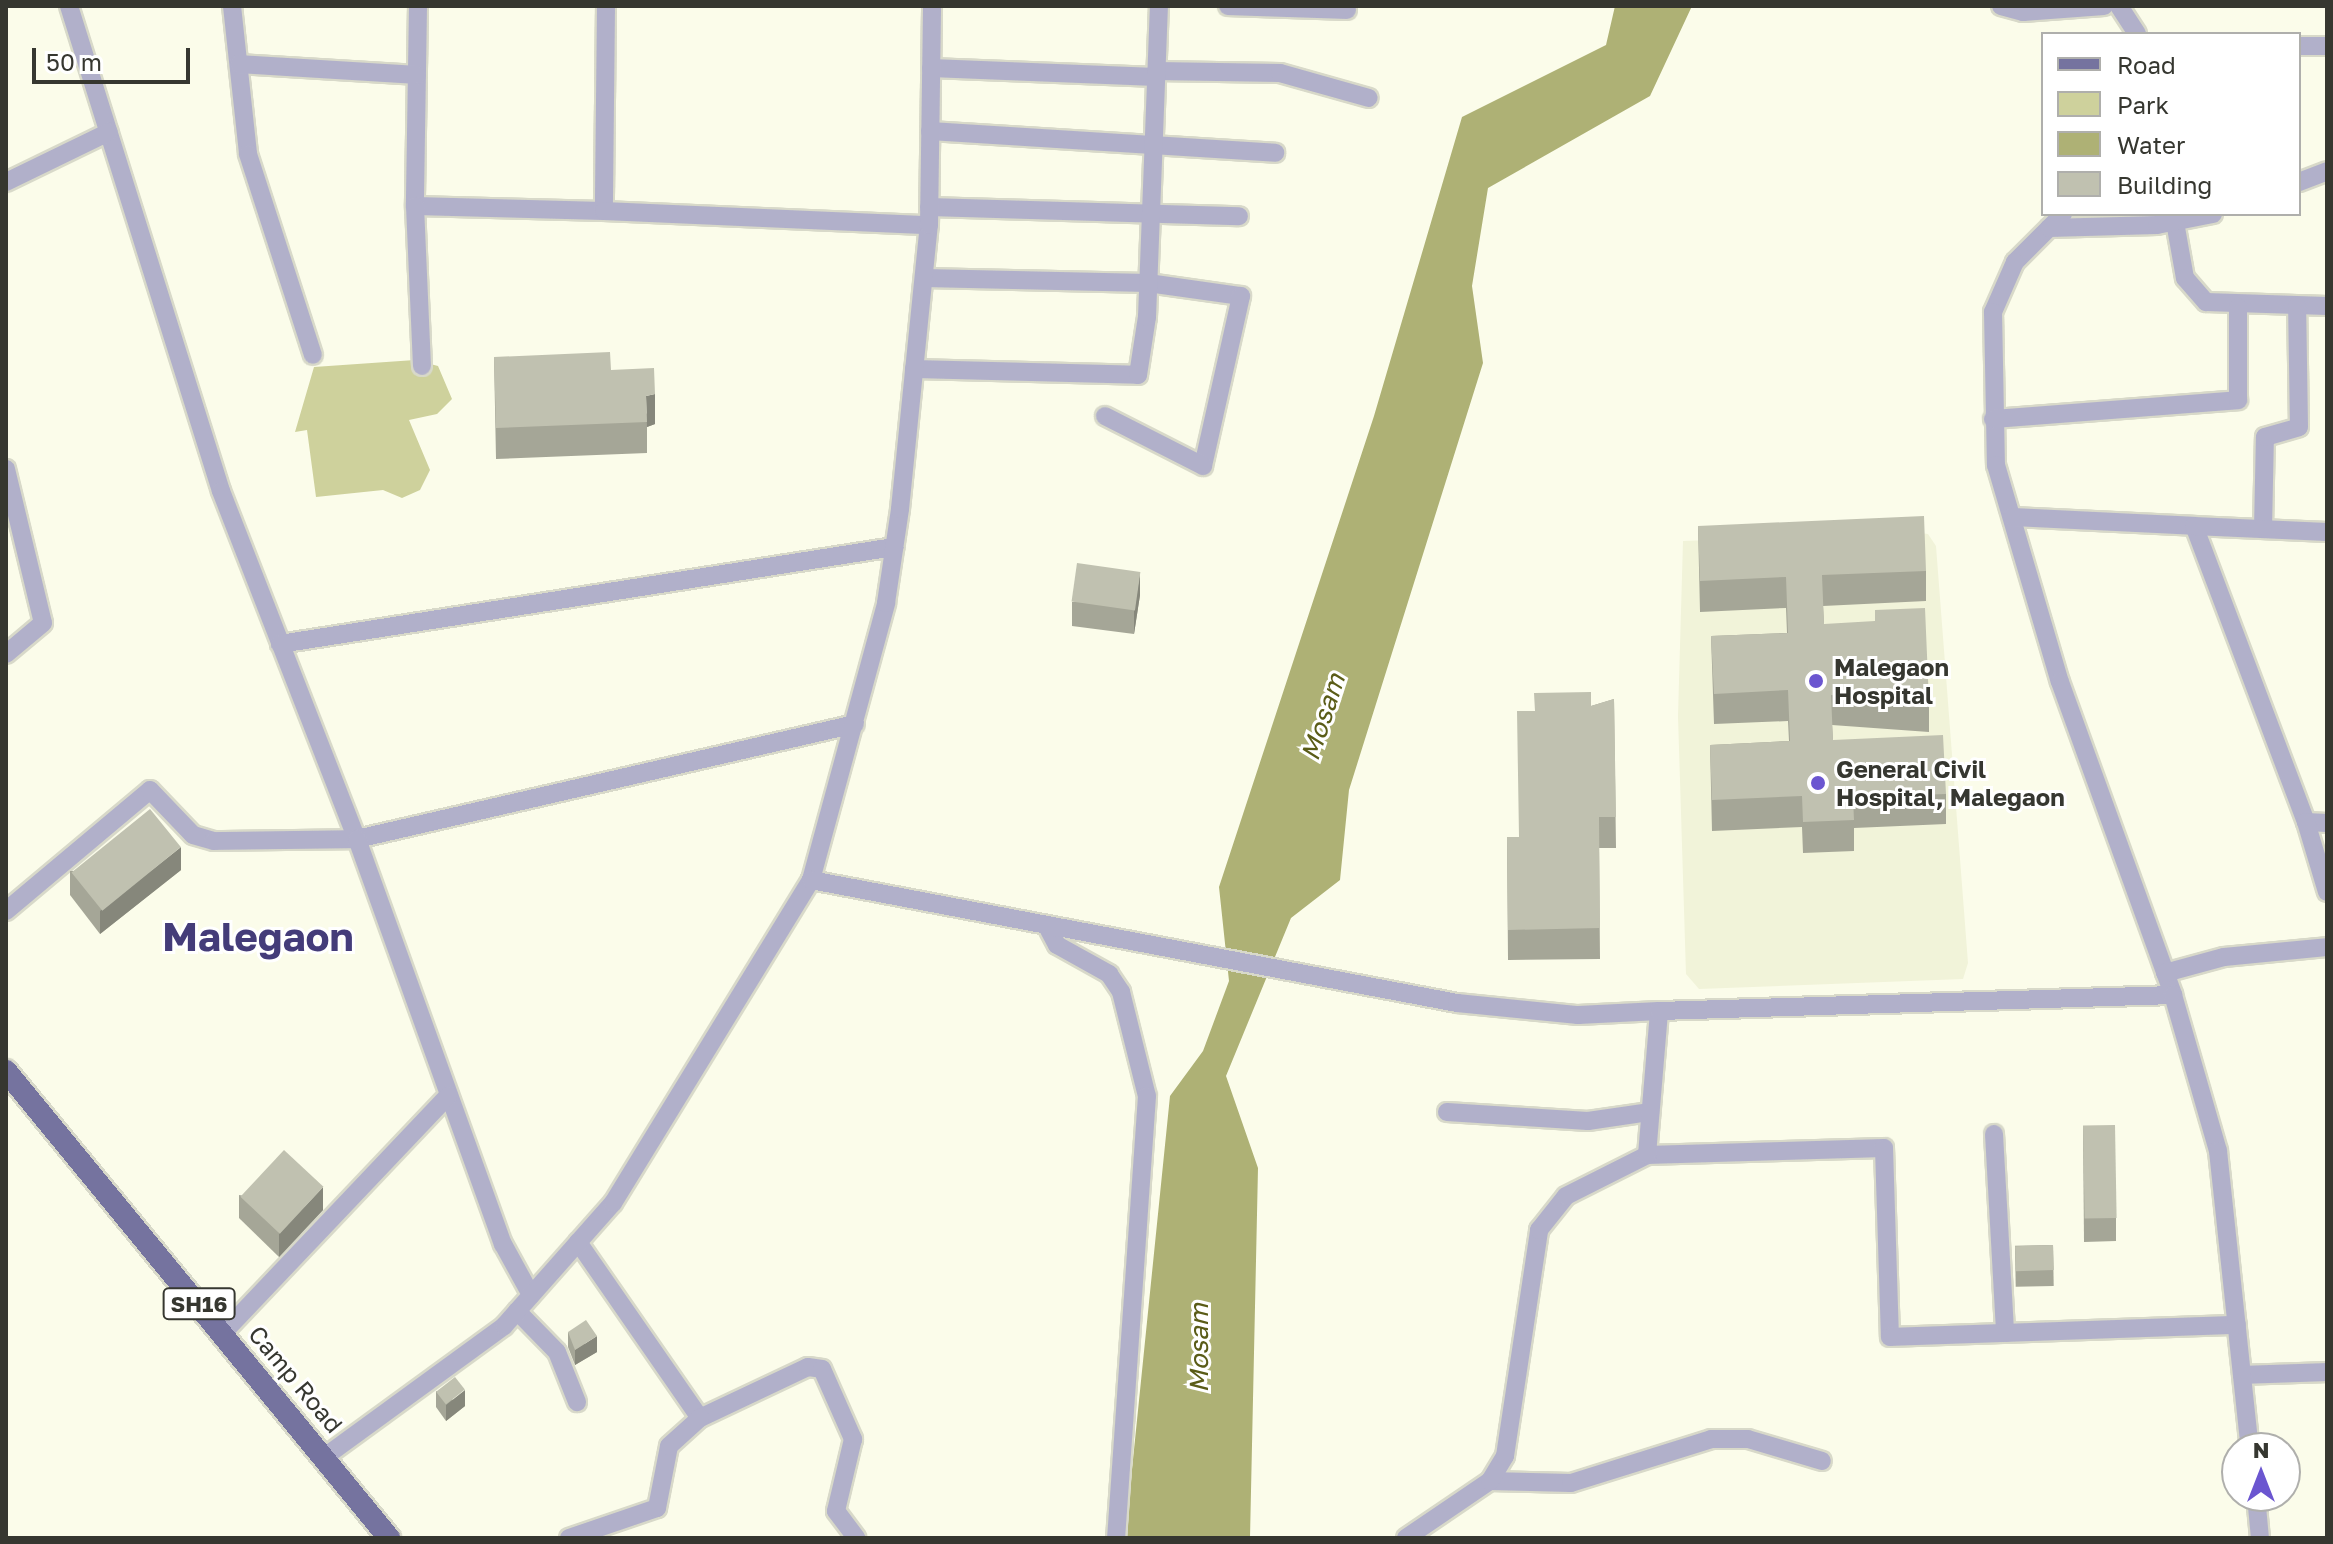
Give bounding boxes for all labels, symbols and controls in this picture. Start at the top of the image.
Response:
scale bar [36,32,194,82]
legend [2041,32,2301,216]
text: 50 m [46,47,102,76]
text: Road [2117,50,2176,79]
text: Park [2117,90,2169,119]
text: Water [2117,130,2185,159]
text: Building [2117,170,2212,199]
place label: Malegaon Hospital [1834,653,1949,709]
water label: Mosam [1294,670,1352,764]
marker: Malegaon Hospital [1805,670,1827,692]
place label: General Civil Hospital, Malegaon [1836,755,2065,811]
marker: General Civil Hospital, Malegaon [1807,772,1829,794]
district label: Malegaon [162,912,354,960]
road number: SH16 [161,1286,237,1322]
water label: Mosam [1183,1303,1215,1393]
street label: Camp Road [243,1320,349,1438]
north arrow [2221,1432,2301,1512]
text: N [2253,1436,2269,1463]

